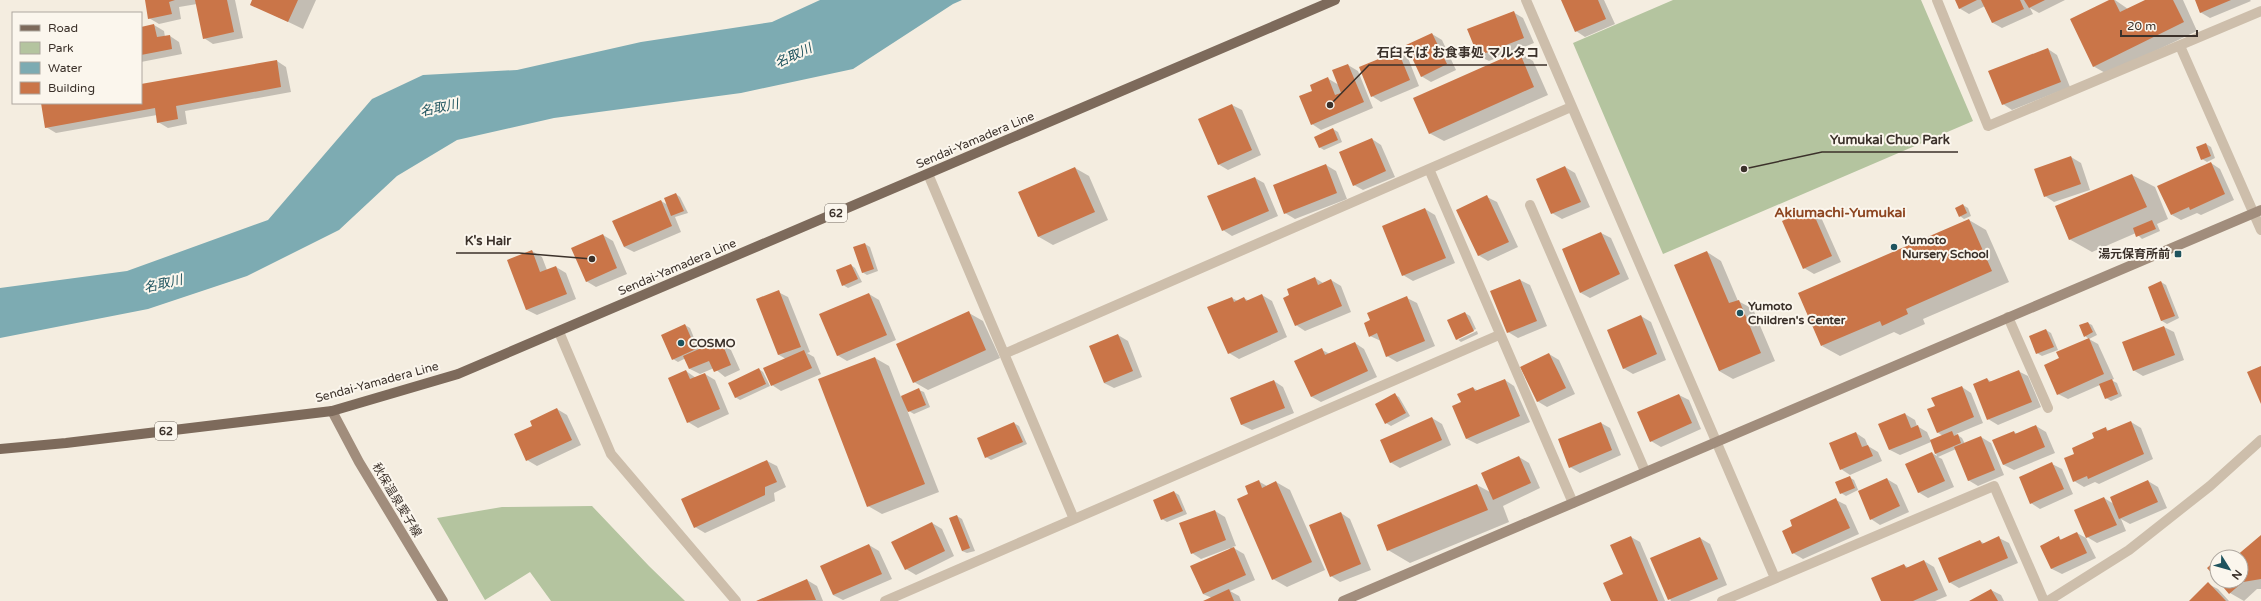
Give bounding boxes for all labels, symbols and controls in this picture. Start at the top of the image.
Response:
legend [12,12,142,104]
scale bar [2121,12,2197,38]
text: 20 m [2127,19,2156,33]
text: Road [48,21,78,35]
water label: 名取川 [772,40,816,71]
callout: 石臼そば お食事処 マルタコ [1369,40,1547,65]
text: Park [48,41,74,55]
text: 石臼そば お食事処 マルタコ [1377,45,1539,61]
text: Water [48,61,83,75]
text: Building [48,81,95,95]
water label: 名取川 [418,96,462,120]
street label: Sendai-Yamadera Line [914,109,1036,171]
callout: Yumukai Chuo Park [1822,127,1958,152]
text: Yumukai Chuo Park [1830,132,1950,148]
road number: 62 [825,204,847,222]
district label: Akiumachi-Yumukai [1774,204,1906,221]
callout: K's Hair [456,228,519,253]
text: K's Hair [465,233,512,249]
place label: Yumoto Nursery School [1902,233,1989,262]
street label: Sendai-Yamadera Line [616,236,738,298]
marker: Yumoto Nursery School [1889,242,1899,252]
place label: 湯元保育所前 [2098,247,2170,261]
marker: 湯元保育所前 [2173,249,2183,259]
water label: 名取川 [142,271,186,296]
place label: Yumoto Children's Center [1748,299,1846,327]
marker: Yumoto Children's Center [1735,308,1745,318]
place label: COSMO [689,336,736,350]
marker: COSMO [676,338,686,348]
street label: Sendai-Yamadera Line [314,359,440,405]
road number: 62 [155,422,177,440]
street label: 秋保温泉愛子線 [369,460,425,540]
north arrow [2209,549,2249,589]
text: N [2229,567,2244,582]

